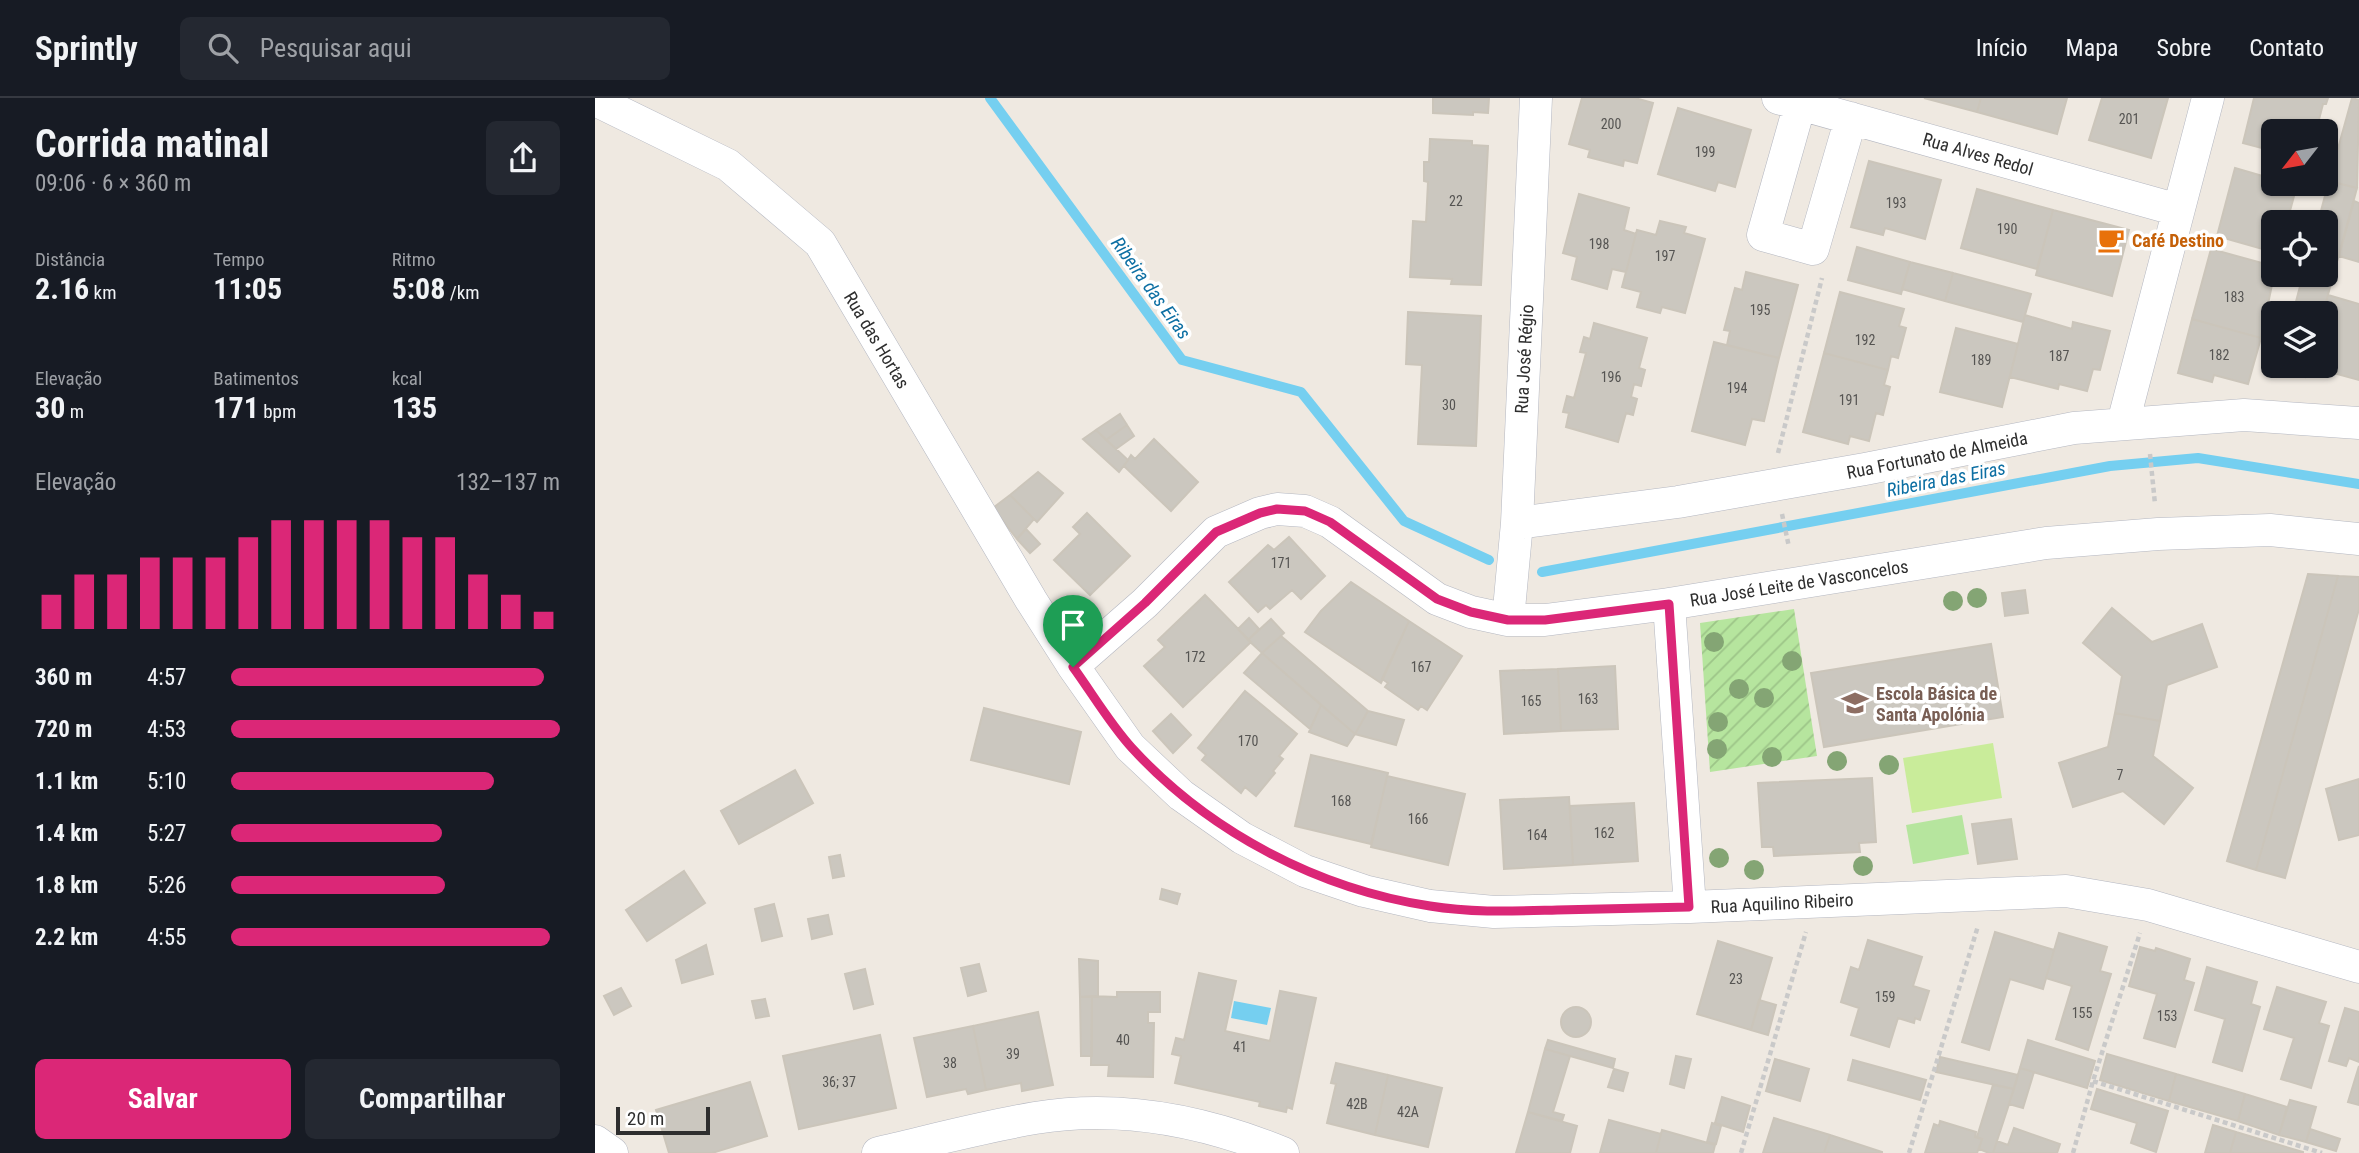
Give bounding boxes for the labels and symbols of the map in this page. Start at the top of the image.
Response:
house number: 201 [2119,111,2139,127]
house number: 200 [1601,116,1621,132]
north arrow [2261,119,2338,196]
street label: Rua Alves Redol [1920,128,2036,180]
house number: 199 [1695,144,1715,160]
house number: 22 [1449,193,1463,209]
house number: 193 [1886,195,1906,211]
house number: 190 [1997,221,2017,237]
cafe icon: Café Destino [2096,225,2126,255]
place label: Café Destino [2132,230,2224,251]
water label: Ribeira das Eiras [1106,232,1196,344]
house number: 198 [1589,236,1609,252]
house number: 197 [1655,248,1675,264]
street label: Rua das Hortas [840,288,914,392]
house number: 183 [2224,289,2244,305]
house number: 195 [1750,302,1770,318]
street label: Rua José Régio [1511,304,1537,414]
house number: 192 [1855,332,1875,348]
house number: 182 [2209,347,2229,363]
house number: 187 [2049,348,2069,364]
house number: 189 [1971,352,1991,368]
house number: 196 [1601,369,1621,385]
house number: 194 [1727,380,1747,396]
house number: 191 [1839,392,1859,408]
house number: 30 [1442,397,1456,413]
street label: Rua Fortunato de Almeida [1845,427,2029,483]
water label: Ribeira das Eiras [1884,456,2008,502]
house number: 171 [1271,555,1291,571]
street label: Rua José Leite de Vasconcelos [1688,555,1910,611]
pin [1043,595,1103,667]
house number: 172 [1185,649,1205,665]
house number: 167 [1411,659,1431,675]
place label: Escola Básica de Santa Apolónia [1876,683,1998,725]
school or university icon: Escola Básica de Santa Apolónia [1840,688,1870,718]
house number: 163 [1578,691,1598,707]
house number: 165 [1521,693,1541,709]
house number: 170 [1238,733,1258,749]
house number: 7 [2117,767,2124,783]
house number: 168 [1331,793,1351,809]
house number: 166 [1408,811,1428,827]
house number: 162 [1594,825,1614,841]
house number: 164 [1527,827,1547,843]
street label: Rua Aquilino Ribeiro [1710,889,1854,917]
house number: 23 [1729,971,1743,987]
house number: 159 [1875,989,1895,1005]
house number: 155 [2072,1005,2092,1021]
house number: 153 [2157,1008,2177,1024]
house number: 40 [1116,1032,1130,1048]
house number: 41 [1233,1039,1247,1055]
house number: 39 [1006,1046,1020,1062]
house number: 38 [943,1055,957,1071]
house number: 36; 37 [822,1074,856,1090]
house number: 42B [1346,1096,1368,1112]
scale bar [616,1104,711,1136]
house number: 42A [1397,1104,1419,1120]

